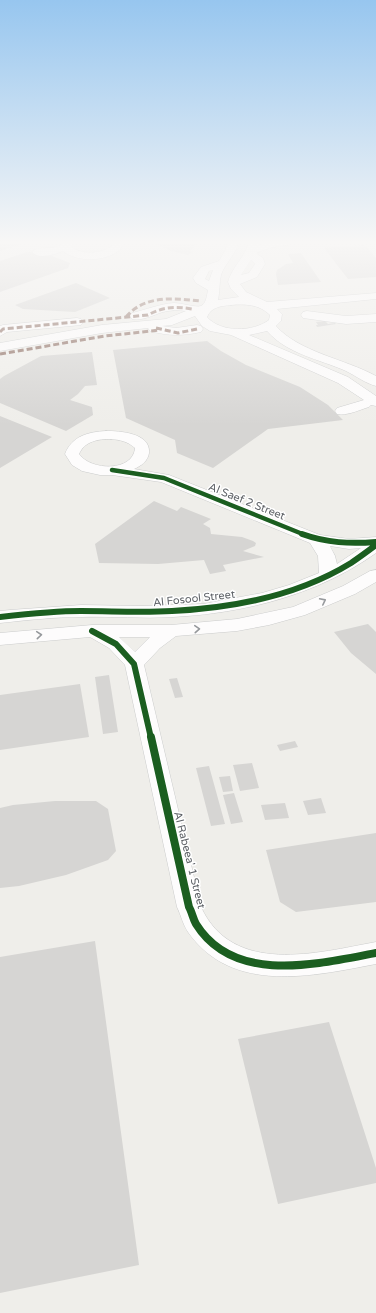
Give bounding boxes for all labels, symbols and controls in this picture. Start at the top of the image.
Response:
street label: Al Saef 2 Street [207,480,287,523]
street label: Al Fosool Street [152,588,236,609]
one-way arrow [318,598,326,606]
one-way arrow [194,624,200,633]
one-way arrow [36,631,42,640]
street label: Al Rabeea' 1 Street [171,810,208,910]

